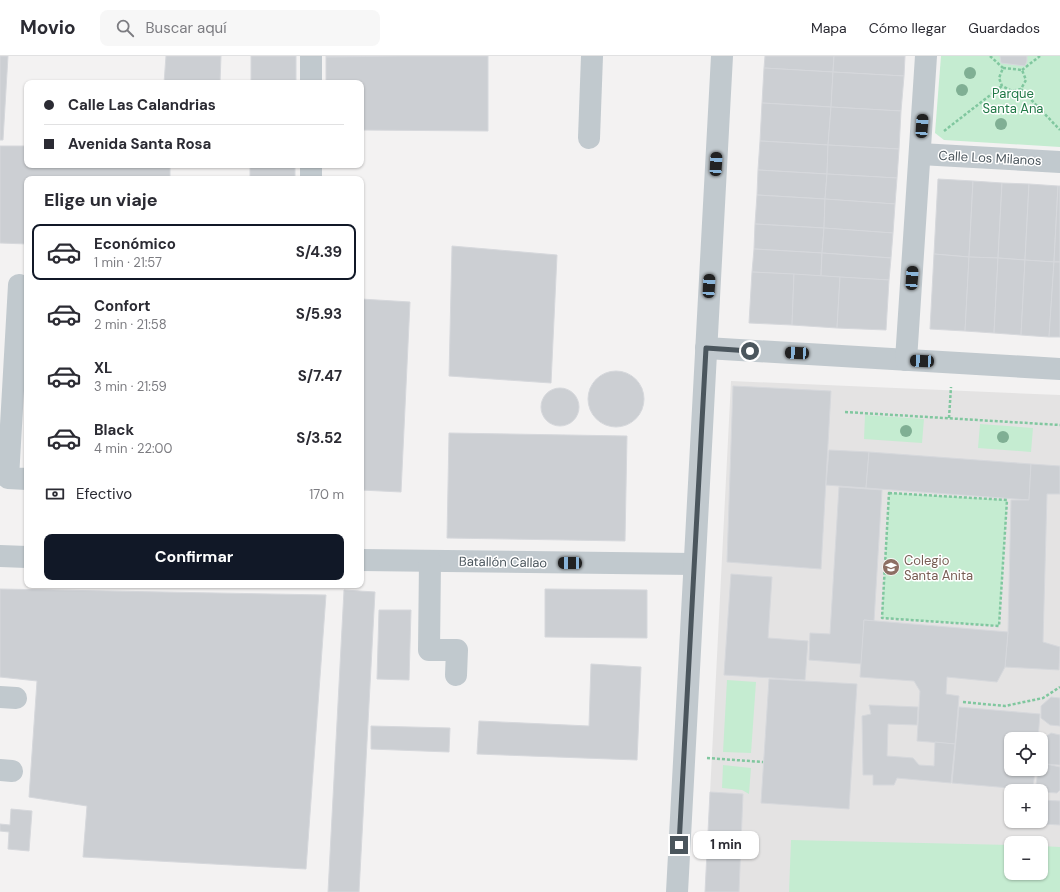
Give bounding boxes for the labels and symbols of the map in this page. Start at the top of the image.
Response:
park label: Parque Santa Ana [983,85,1043,117]
car [915,114,929,138]
street label: Calle Los Milanos [938,147,1042,169]
car [709,152,723,176]
car [905,266,919,290]
car [702,274,716,298]
route start [741,342,759,360]
car [785,346,809,360]
car [910,354,934,368]
place label: Colegio Santa Anita [904,552,973,584]
street label: Batallón Callao [459,553,548,571]
car [558,557,582,569]
school or university icon: Colegio Santa Anita [881,557,901,577]
callout: 1 min [693,831,759,859]
route end [670,836,688,854]

